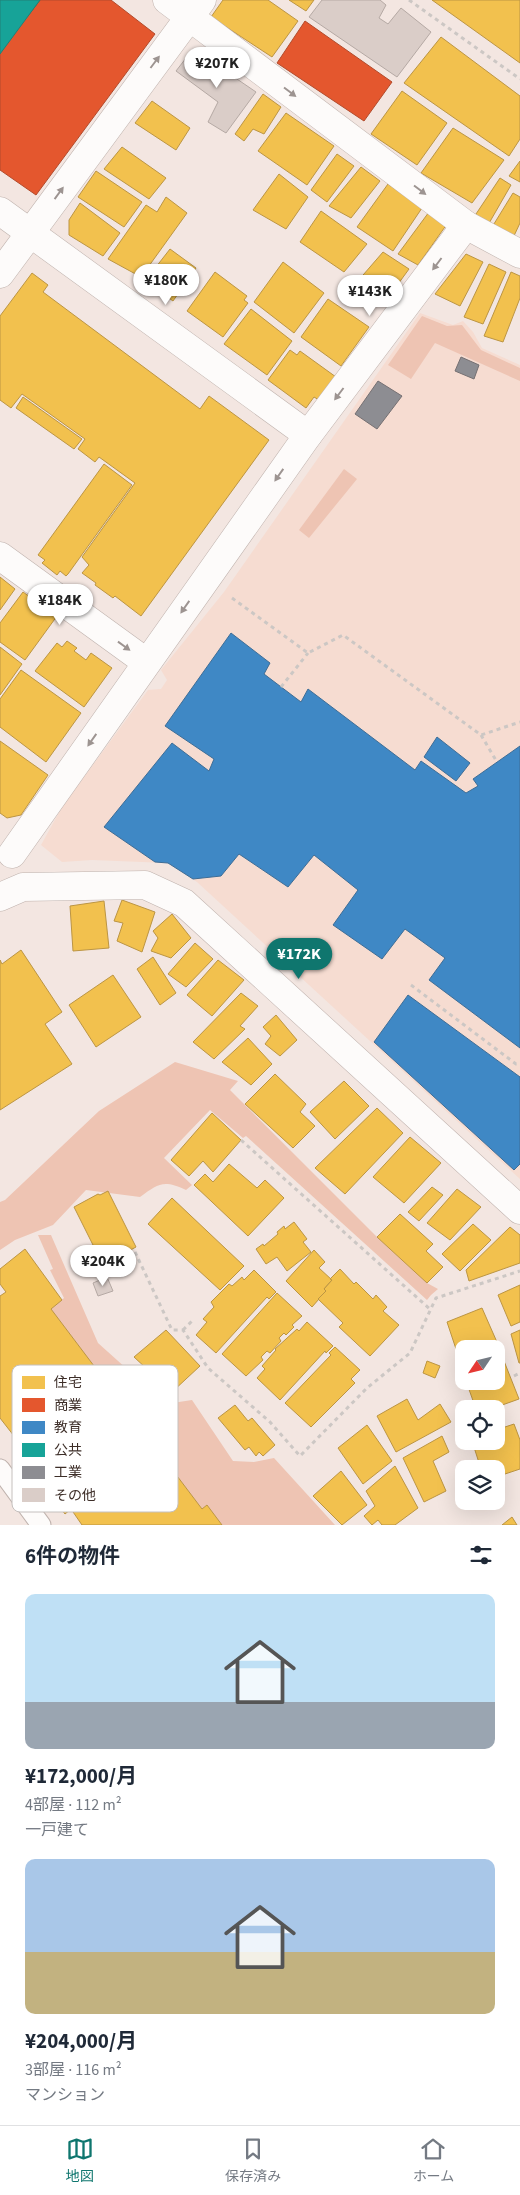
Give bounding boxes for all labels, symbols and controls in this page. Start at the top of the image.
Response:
pin: ¥207K [182,46,252,89]
text: ¥207K [195,52,239,74]
one-way arrow [150,56,160,69]
one-way arrow [283,87,297,97]
one-way arrow [413,185,427,195]
one-way arrow [54,186,64,200]
one-way arrow [432,257,442,271]
pin: ¥180K [131,264,201,306]
text: ¥180K [144,269,188,291]
pin: ¥143K [335,274,405,317]
text: ¥143K [348,280,392,302]
one-way arrow [334,387,344,401]
one-way arrow [275,468,285,481]
pin: ¥184K [25,584,95,626]
text: ¥184K [38,589,82,611]
one-way arrow [180,600,190,614]
one-way arrow [117,641,130,652]
one-way arrow [87,733,97,747]
pin: ¥172K [264,938,334,980]
text: ¥172K [277,943,321,965]
pin: ¥204K [68,1244,138,1287]
text: ¥204K [81,1250,125,1272]
north arrow [455,1340,505,1390]
map controls [455,1340,505,1510]
legend [12,1365,178,1512]
text: 住宅 [54,1373,82,1393]
text: 商業 [54,1396,82,1416]
button: locate [455,1400,505,1450]
text: 教育 [54,1418,82,1438]
text: 公共 [54,1441,82,1461]
button: layers [455,1460,505,1510]
text: 工業 [54,1463,82,1483]
text: その他 [54,1486,96,1506]
text: 6件の物件 [25,1541,120,1571]
icon: filters [467,1541,495,1569]
icon: home [215,1627,305,1717]
text: ¥172,000/月 [25,1761,137,1791]
text: 4部屋 · 112 m² [25,1794,122,1816]
text: 一戸建て [25,1819,89,1841]
icon: home [215,1892,305,1982]
text: ¥204,000/月 [25,2026,137,2056]
text: 3部屋 · 116 m² [25,2059,122,2081]
text: マンション [25,2084,105,2106]
tab: 地図 [66,2135,94,2187]
tab: 保存済み [225,2135,281,2187]
tab: ホーム [413,2135,454,2187]

